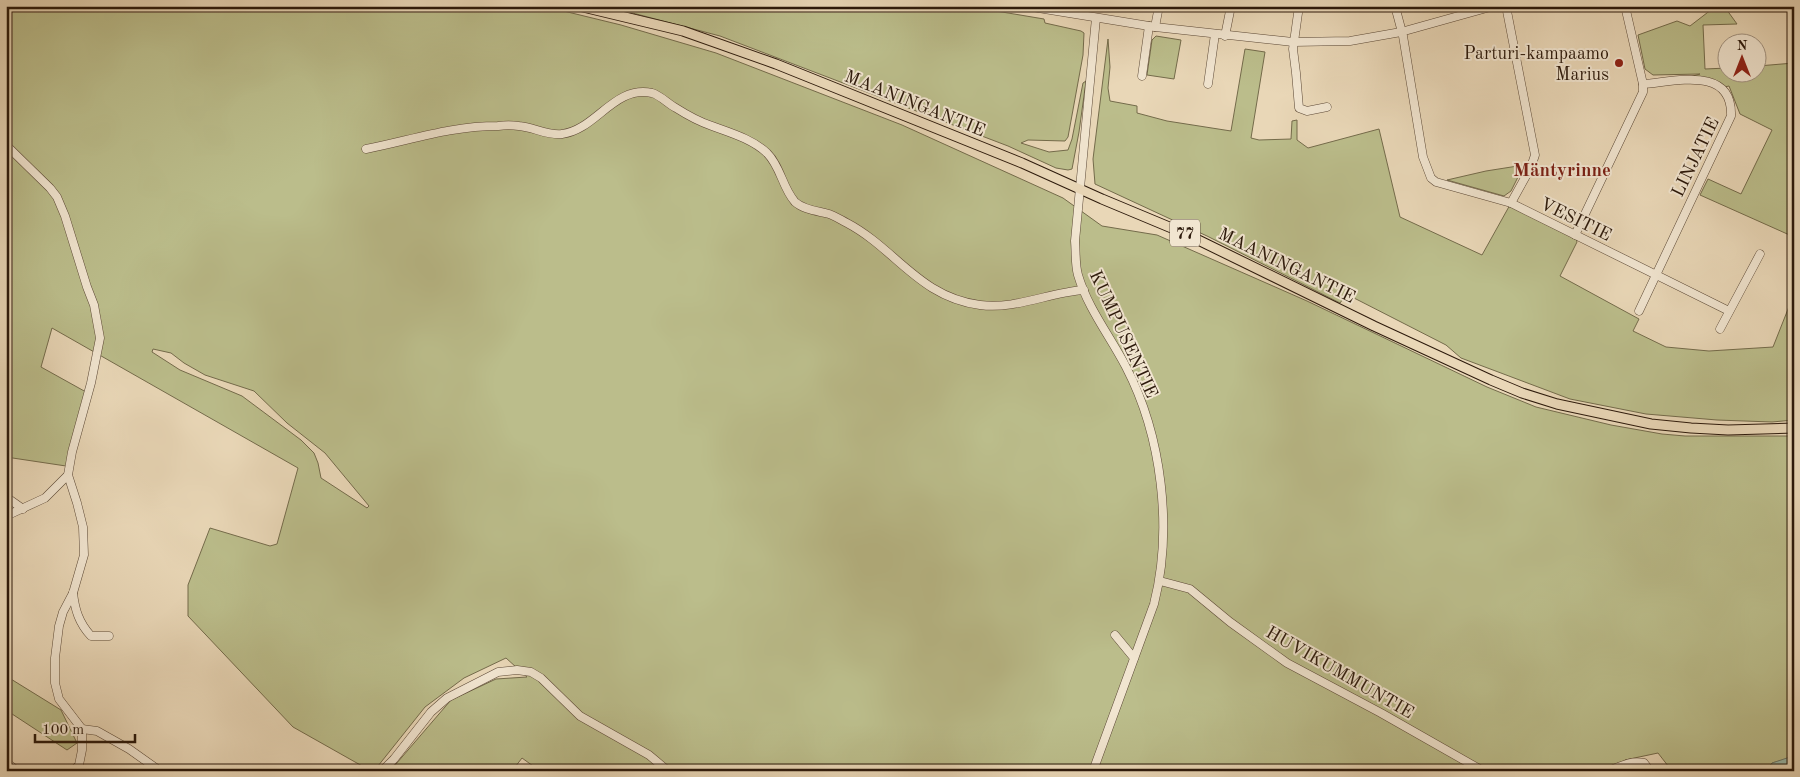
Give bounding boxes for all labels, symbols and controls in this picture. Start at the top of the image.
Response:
north arrow [1718,32,1768,82]
text: N [1737,39,1748,53]
place label: Parturi-kampaamo Marius [1464,45,1609,84]
marker: Parturi-kampaamo Marius [1613,57,1625,69]
street label: MAANINGANTIE [842,68,987,140]
street label: LINJATIE [1669,115,1723,200]
district label: Mäntyrinne [1513,162,1611,181]
street label: VESITIE [1537,195,1614,245]
road number: 77 [1170,220,1200,247]
street label: MAANINGANTIE [1215,225,1358,307]
street label: KUMPUSENTIE [1086,268,1161,401]
street label: HUVIKUMMUNTIE [1263,623,1416,722]
scale bar [35,712,135,744]
text: 100 m [42,723,84,738]

